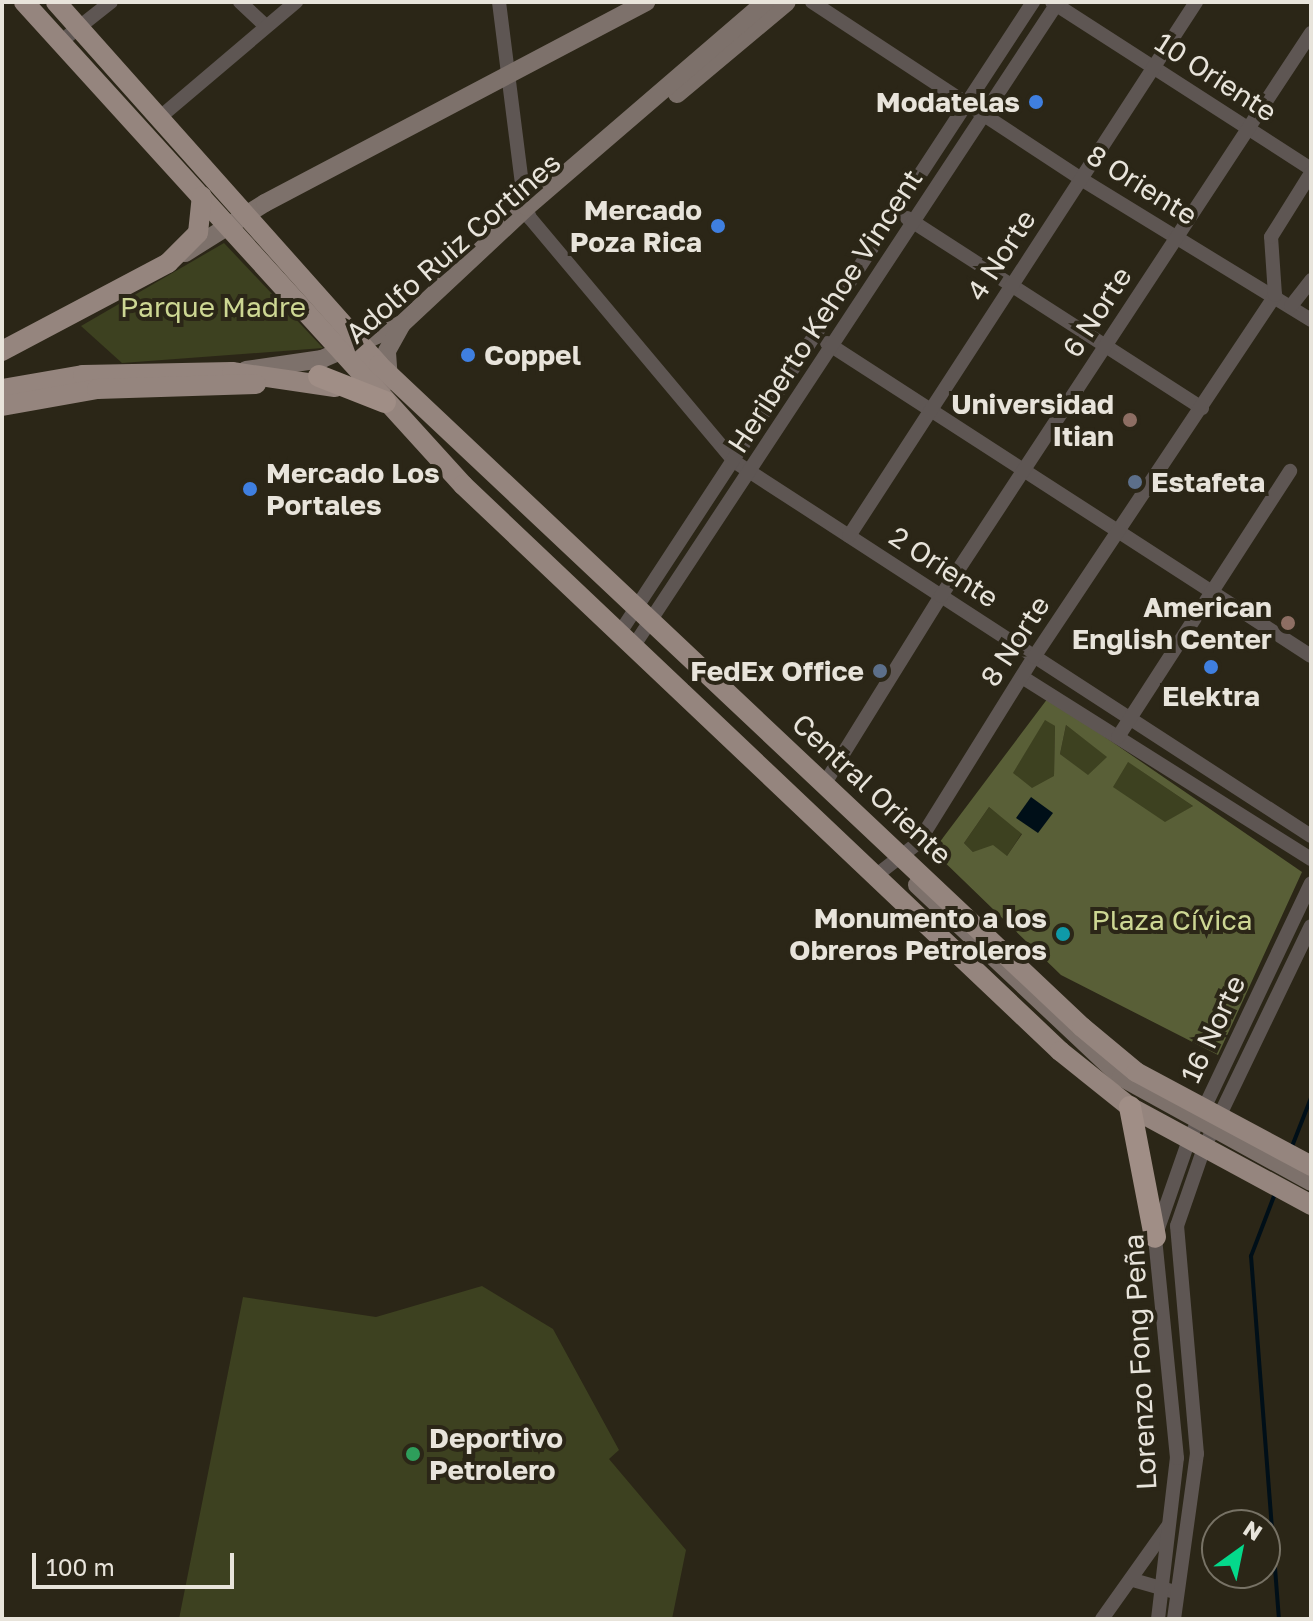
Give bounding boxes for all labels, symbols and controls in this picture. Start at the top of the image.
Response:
street label: 10 Oriente [1149,25,1283,129]
place label: Modatelas [876,85,1020,119]
marker: Modatelas [1027,93,1045,111]
street label: 8 Oriente [1081,138,1203,232]
street label: Adolfo Ruiz Cortines [339,146,567,350]
street label: Heriberto Kehoe Vincent [721,163,929,459]
place label: Mercado Poza Rica [570,193,702,259]
street label: 4 Norte [959,203,1043,307]
marker: Mercado Poza Rica [709,217,727,235]
street label: 6 Norte [1055,261,1139,363]
park label: Parque Madre [120,290,306,324]
place label: Coppel [484,338,581,372]
marker: Coppel [459,346,477,364]
place label: Universidad Itian [951,387,1114,453]
marker: Universidad Itian [1121,411,1139,429]
place label: Mercado Los Portales [266,456,440,522]
place label: Estafeta [1151,465,1265,499]
marker: Estafeta [1126,473,1144,491]
marker: Mercado Los Portales [241,480,259,498]
street label: 2 Oriente [883,519,1005,615]
street label: 8 Norte [973,589,1057,693]
place label: American English Center [1072,590,1272,656]
marker: American English Center [1279,614,1297,632]
place label: FedEx Office [690,654,864,688]
marker: Elektra [1202,658,1220,676]
marker: FedEx Office [871,662,889,680]
place label: Elektra [1162,679,1260,713]
street label: Central Oriente [785,707,959,871]
place label: Monumento a los Obreros Petroleros [789,901,1047,967]
park label: Plaza Cívica [1091,903,1253,937]
marker: Monumento a los Obreros Petroleros [1054,925,1072,943]
street label: 16 Norte [1174,970,1252,1088]
street label: Lorenzo Fong Peña [1117,1233,1163,1491]
place label: Deportivo Petrolero [429,1421,563,1487]
marker: Deportivo Petrolero [404,1445,422,1463]
north arrow [1201,1509,1281,1589]
text: N [1239,1514,1268,1546]
scale bar [36,1537,238,1587]
text: 100 m [46,1552,115,1581]

